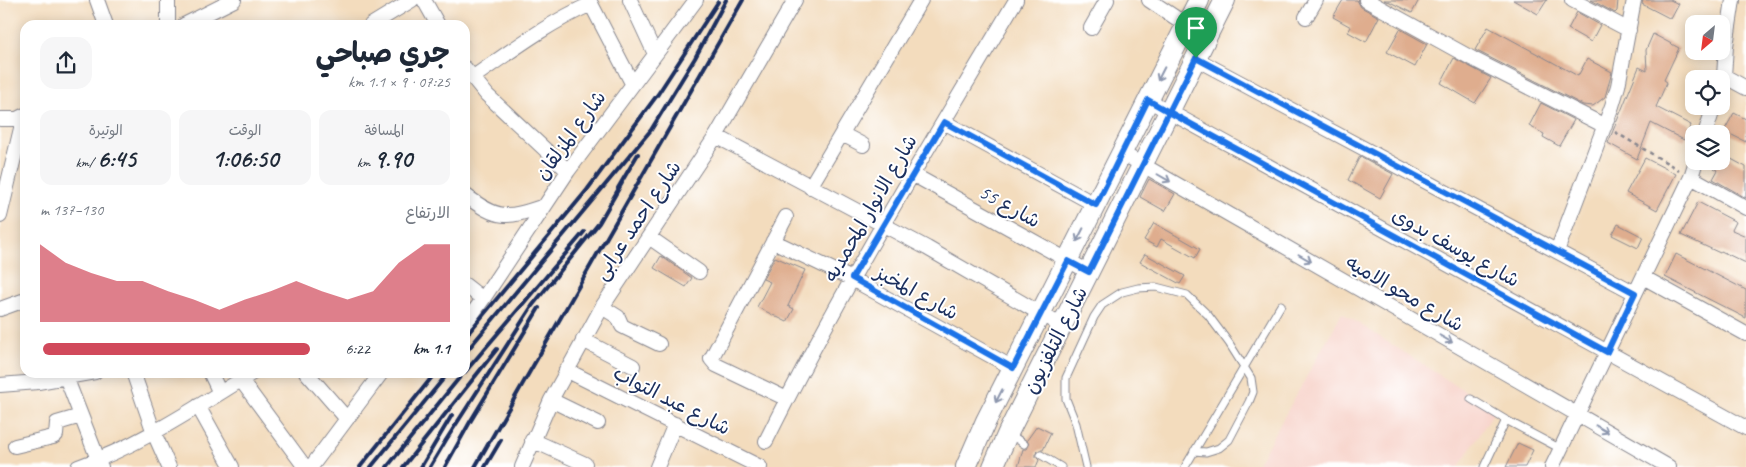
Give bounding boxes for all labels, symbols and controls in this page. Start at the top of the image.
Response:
pin [1175,7,1217,58]
icon: arrive [1182,14,1210,42]
north arrow [1685,15,1730,60]
map controls [1685,15,1730,170]
text: جري صباحي [315,35,450,70]
button: share [40,37,92,89]
one-way arrow [1156,67,1166,82]
button: locate [1685,70,1730,115]
text: 07:25 · 9 × 1.1 km [348,72,450,92]
street label: شارع المزلقان [529,86,612,186]
text: الوتيرة [89,122,123,139]
text: الوقت [229,122,261,139]
text: المسافة [364,122,404,139]
button: layers [1685,125,1730,170]
street label: شارع الانوار المحمديه [818,130,924,287]
text: 6:45 [97,143,136,175]
text: 1:06:50 [212,143,278,175]
text: 9.90 [374,143,412,175]
text: /km [75,154,97,171]
text: km [357,154,374,171]
street label: شارع احمد عرابى [588,156,687,285]
one-way arrow [1156,173,1171,183]
street label: شارع 55 [974,179,1045,234]
text: 130–137 m [40,200,103,220]
street label: شارع يوسف بدوى [1387,202,1524,294]
text: الارتفاع [405,203,450,223]
one-way arrow [1075,228,1085,243]
street label: شارع محو الاميه [1341,250,1468,338]
one-way arrow [1297,254,1312,264]
street label: شارع المخبز [868,258,963,326]
street label: شارع التلفزيون [1018,282,1094,398]
one-way arrow [1438,335,1453,344]
text: 6:22 [345,339,370,359]
text: 1.1 km [413,339,450,359]
street label: شارع عبد التواب [608,360,735,442]
one-way arrow [994,388,1003,403]
one-way arrow [1595,424,1609,434]

